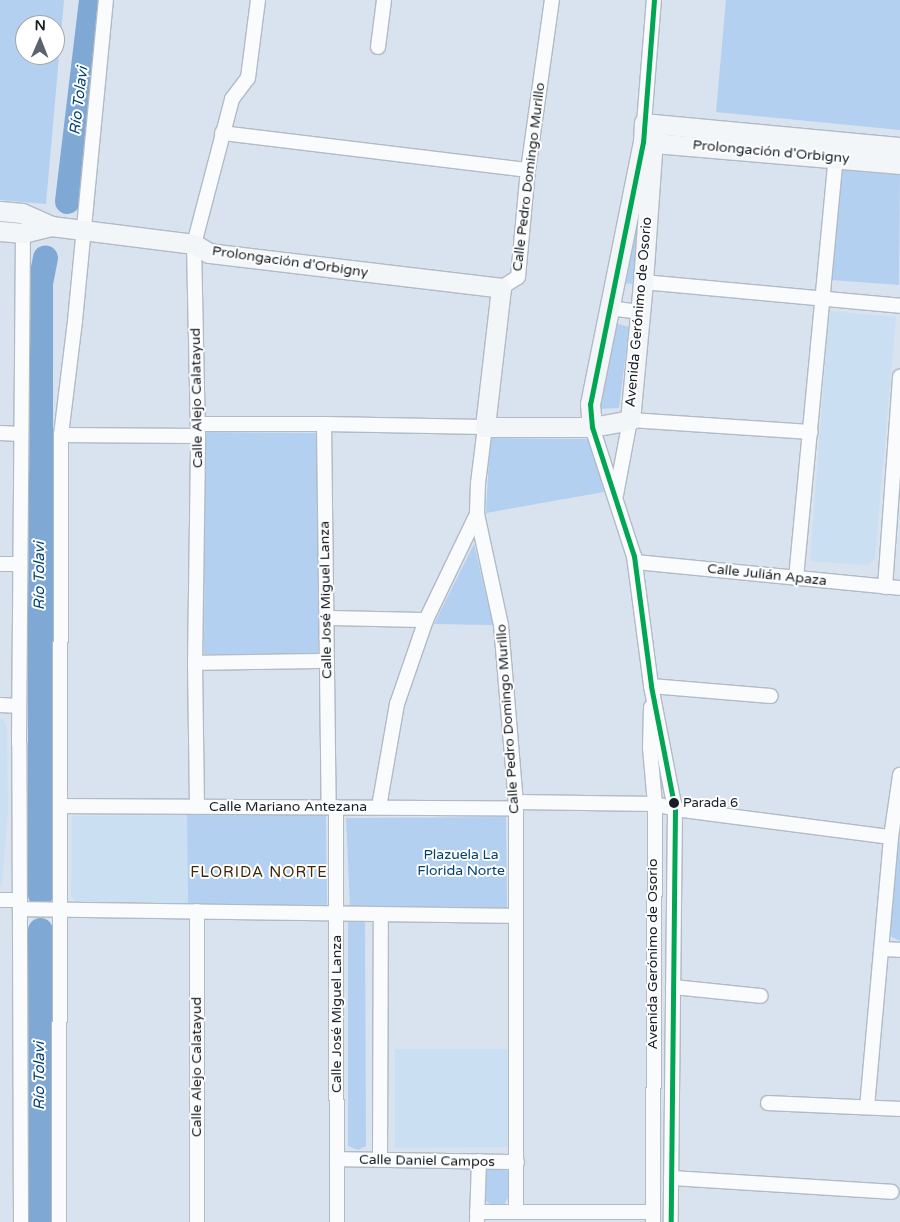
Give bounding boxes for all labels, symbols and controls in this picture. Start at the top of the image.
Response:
north arrow [15,15,65,65]
text: N [34,17,46,34]
water label: Río Tolavi [66,66,92,136]
street label: Calle Pedro Domingo Murillo [509,82,549,272]
street label: Prolongación d'Orbigny [692,137,850,167]
street label: Avenida Gerónimo de Osorio [622,216,656,408]
street label: Prolongación d'Orbigny [211,243,369,281]
street label: Calle Alejo Calatayud [187,328,207,468]
street label: Calle José Miguel Lanza [316,521,336,679]
water label: Río Tolavi [31,542,49,610]
street label: Calle Julián Apaza [706,560,828,590]
street label: Calle Pedro Domingo Murillo [493,624,523,814]
place label: Parada 6 [683,795,738,811]
marker: Parada 6 [669,798,679,808]
street label: Calle Mariano Antezana [209,799,367,815]
park label: Plazuela La Florida Norte [417,847,505,880]
street label: Avenida Gerónimo de Osorio [645,858,661,1050]
district label: FLORIDA NORTE [189,864,329,882]
street label: Calle José Miguel Lanza [329,935,345,1093]
street label: Calle Alejo Calatayud [189,997,205,1137]
water label: Río Tolavi [31,1042,49,1110]
street label: Calle Daniel Campos [359,1151,495,1171]

